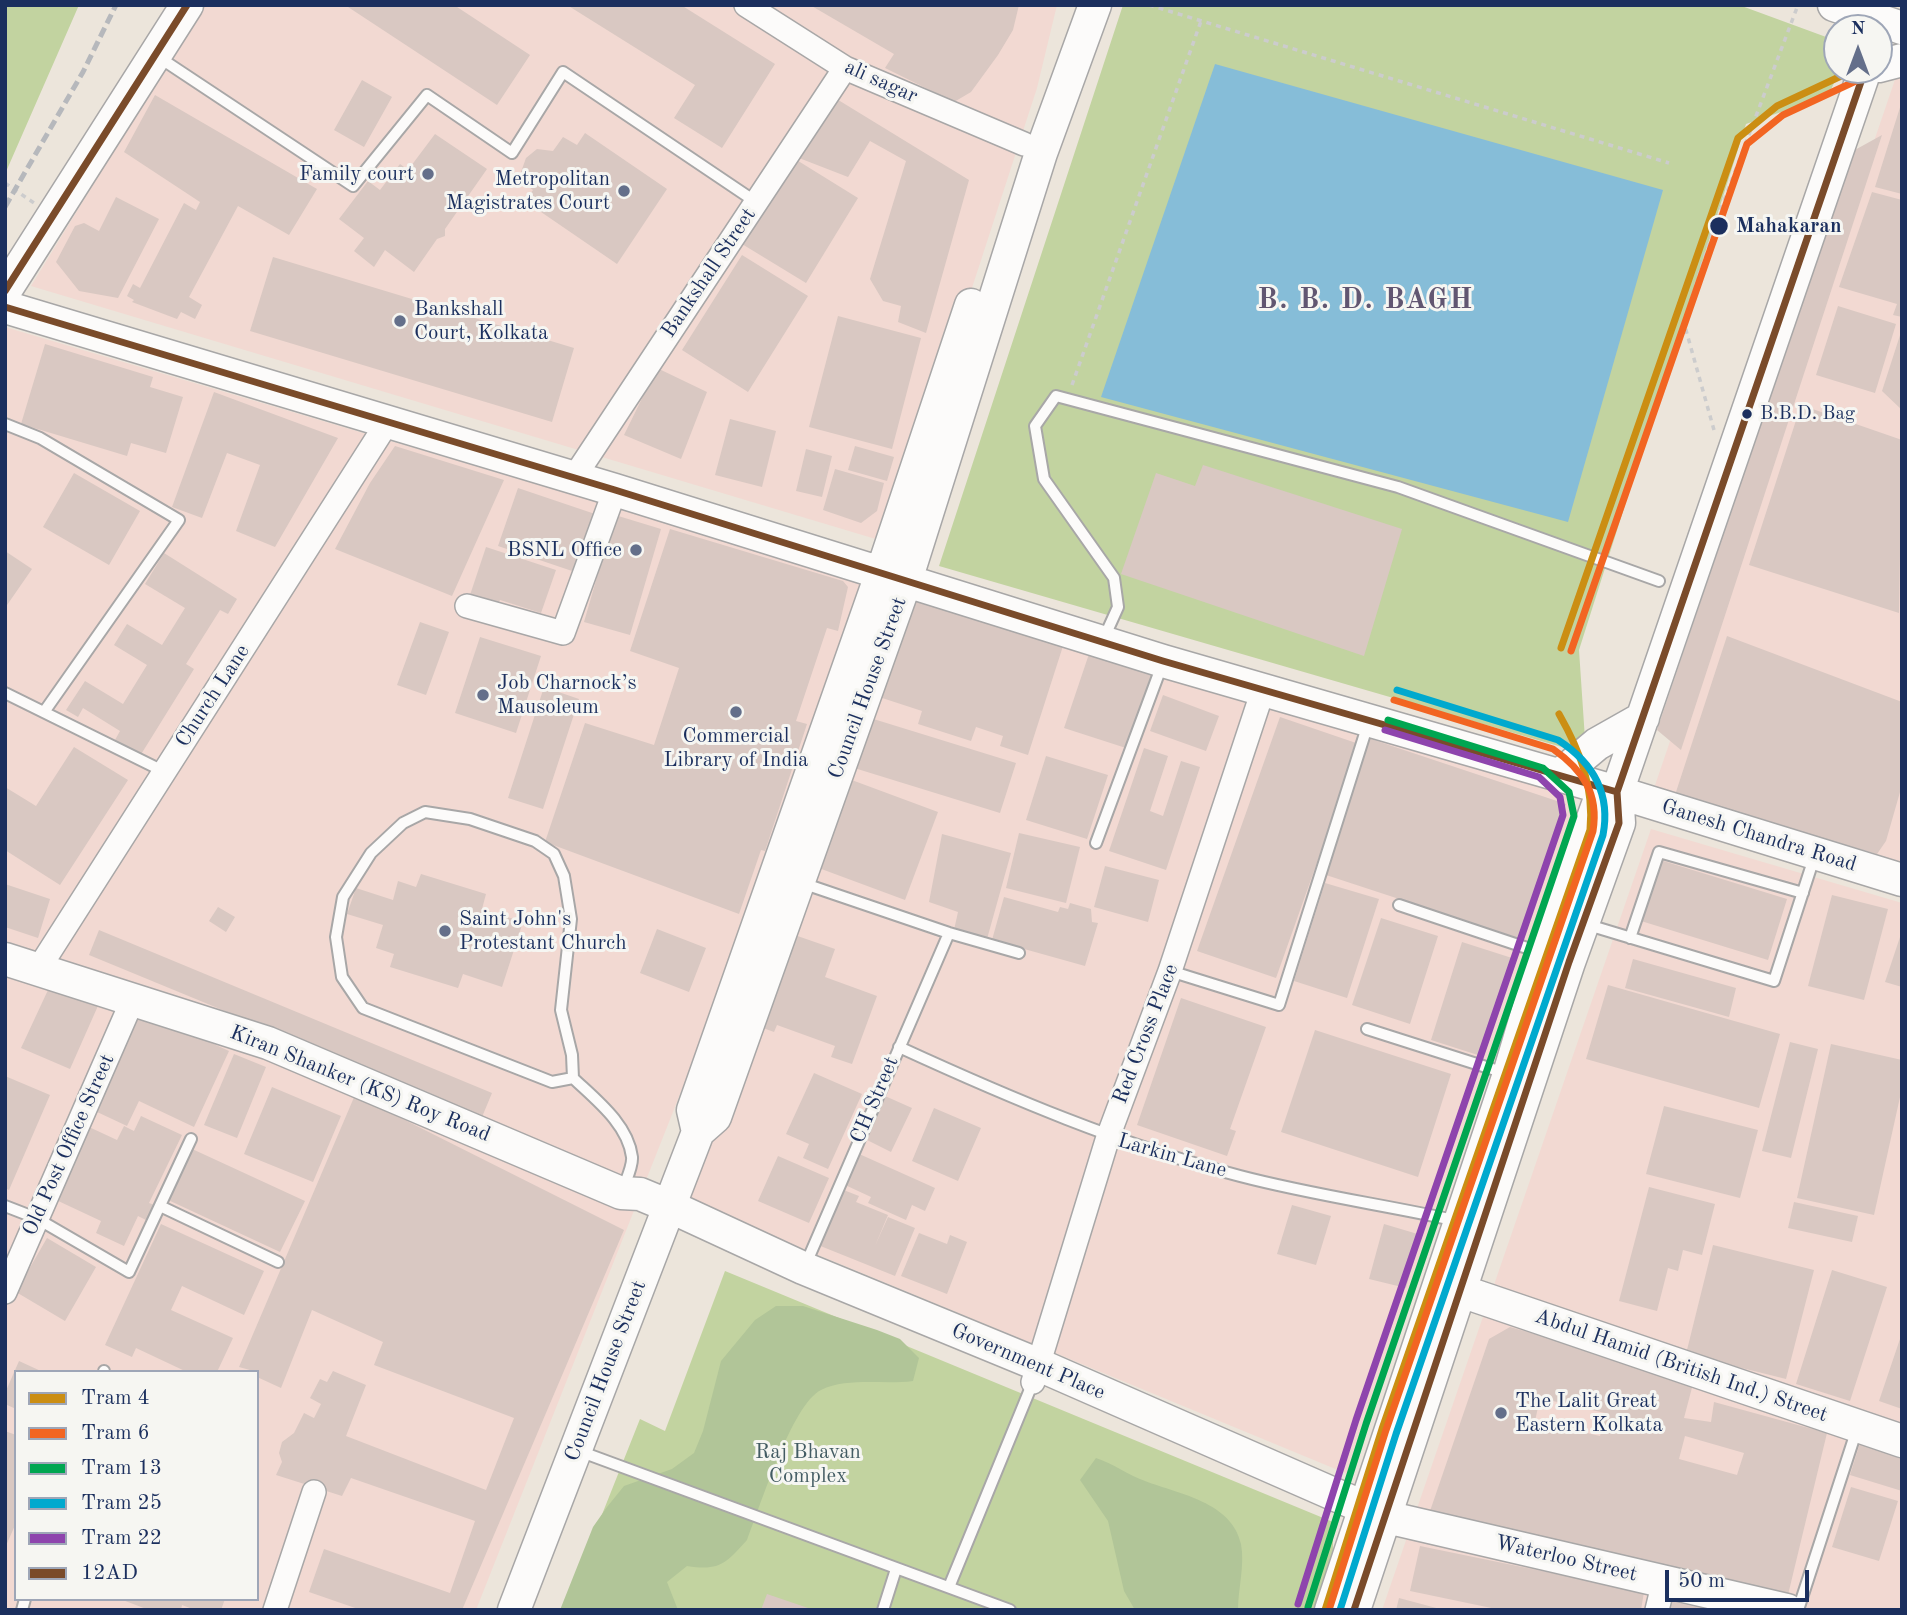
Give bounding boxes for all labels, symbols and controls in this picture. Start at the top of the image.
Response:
north arrow [1823,14,1893,84]
text: N [1851,20,1865,39]
street label: ali sagar [841,55,921,109]
place label: Family court [299,161,414,187]
marker: Family court [420,166,436,182]
place label: Metropolitan Magistrates Court [446,166,610,216]
marker: Metropolitan Magistrates Court [616,183,632,199]
street label: Bankshall Street [656,203,762,343]
place label: Mahakaran [1736,213,1842,239]
marker: Mahakaran [1708,215,1730,237]
district label: B. B. D. BAGH [1259,284,1473,318]
place label: Bankshall Court, Kolkata [414,296,548,346]
marker: Bankshall Court, Kolkata [392,313,408,329]
place label: B.B.D. Bag [1760,403,1855,425]
marker: B.B.D. Bag [1740,407,1754,421]
place label: BSNL Office [507,537,622,563]
marker: BSNL Office [628,542,644,558]
street label: Council House Street [823,594,913,782]
street label: Church Lane [171,640,255,752]
place label: Job Charnock’s Mausoleum [497,670,637,720]
marker: Job Charnock’s Mausoleum [475,687,491,703]
marker: Commercial Library of India [728,704,744,720]
place label: Commercial Library of India [664,723,808,773]
street label: Ganesh Chandra Road [1658,794,1860,878]
place label: Saint John's Protestant Church [459,906,627,956]
marker: Saint John's Protestant Church [437,923,453,939]
street label: Red Cross Place [1108,960,1184,1108]
street label: Kiran Shanker (KS) Roy Road [226,1020,494,1148]
street label: Old Post Office Street [18,1050,120,1240]
street label: CH Street [845,1053,905,1147]
street label: Larkin Lane [1115,1128,1229,1184]
street label: Council House Street [560,1277,652,1465]
street label: Abdul Hamid (British Ind.) Street [1531,1304,1831,1428]
street label: Government Place [947,1318,1109,1406]
legend [14,1370,259,1601]
text: Tram 4 [81,1388,150,1409]
place label: The Lalit Great Eastern Kolkata [1515,1388,1663,1438]
marker: The Lalit Great Eastern Kolkata [1493,1405,1509,1421]
text: Tram 6 [81,1423,150,1444]
park label: Raj Bhavan Complex [755,1439,861,1489]
text: Tram 13 [81,1458,162,1479]
text: Tram 25 [81,1493,162,1514]
text: Tram 22 [81,1528,162,1549]
street label: Waterloo Street [1493,1530,1639,1588]
scale bar [1669,1556,1812,1600]
text: 12AD [81,1563,138,1584]
text: 50 m [1678,1571,1725,1592]

